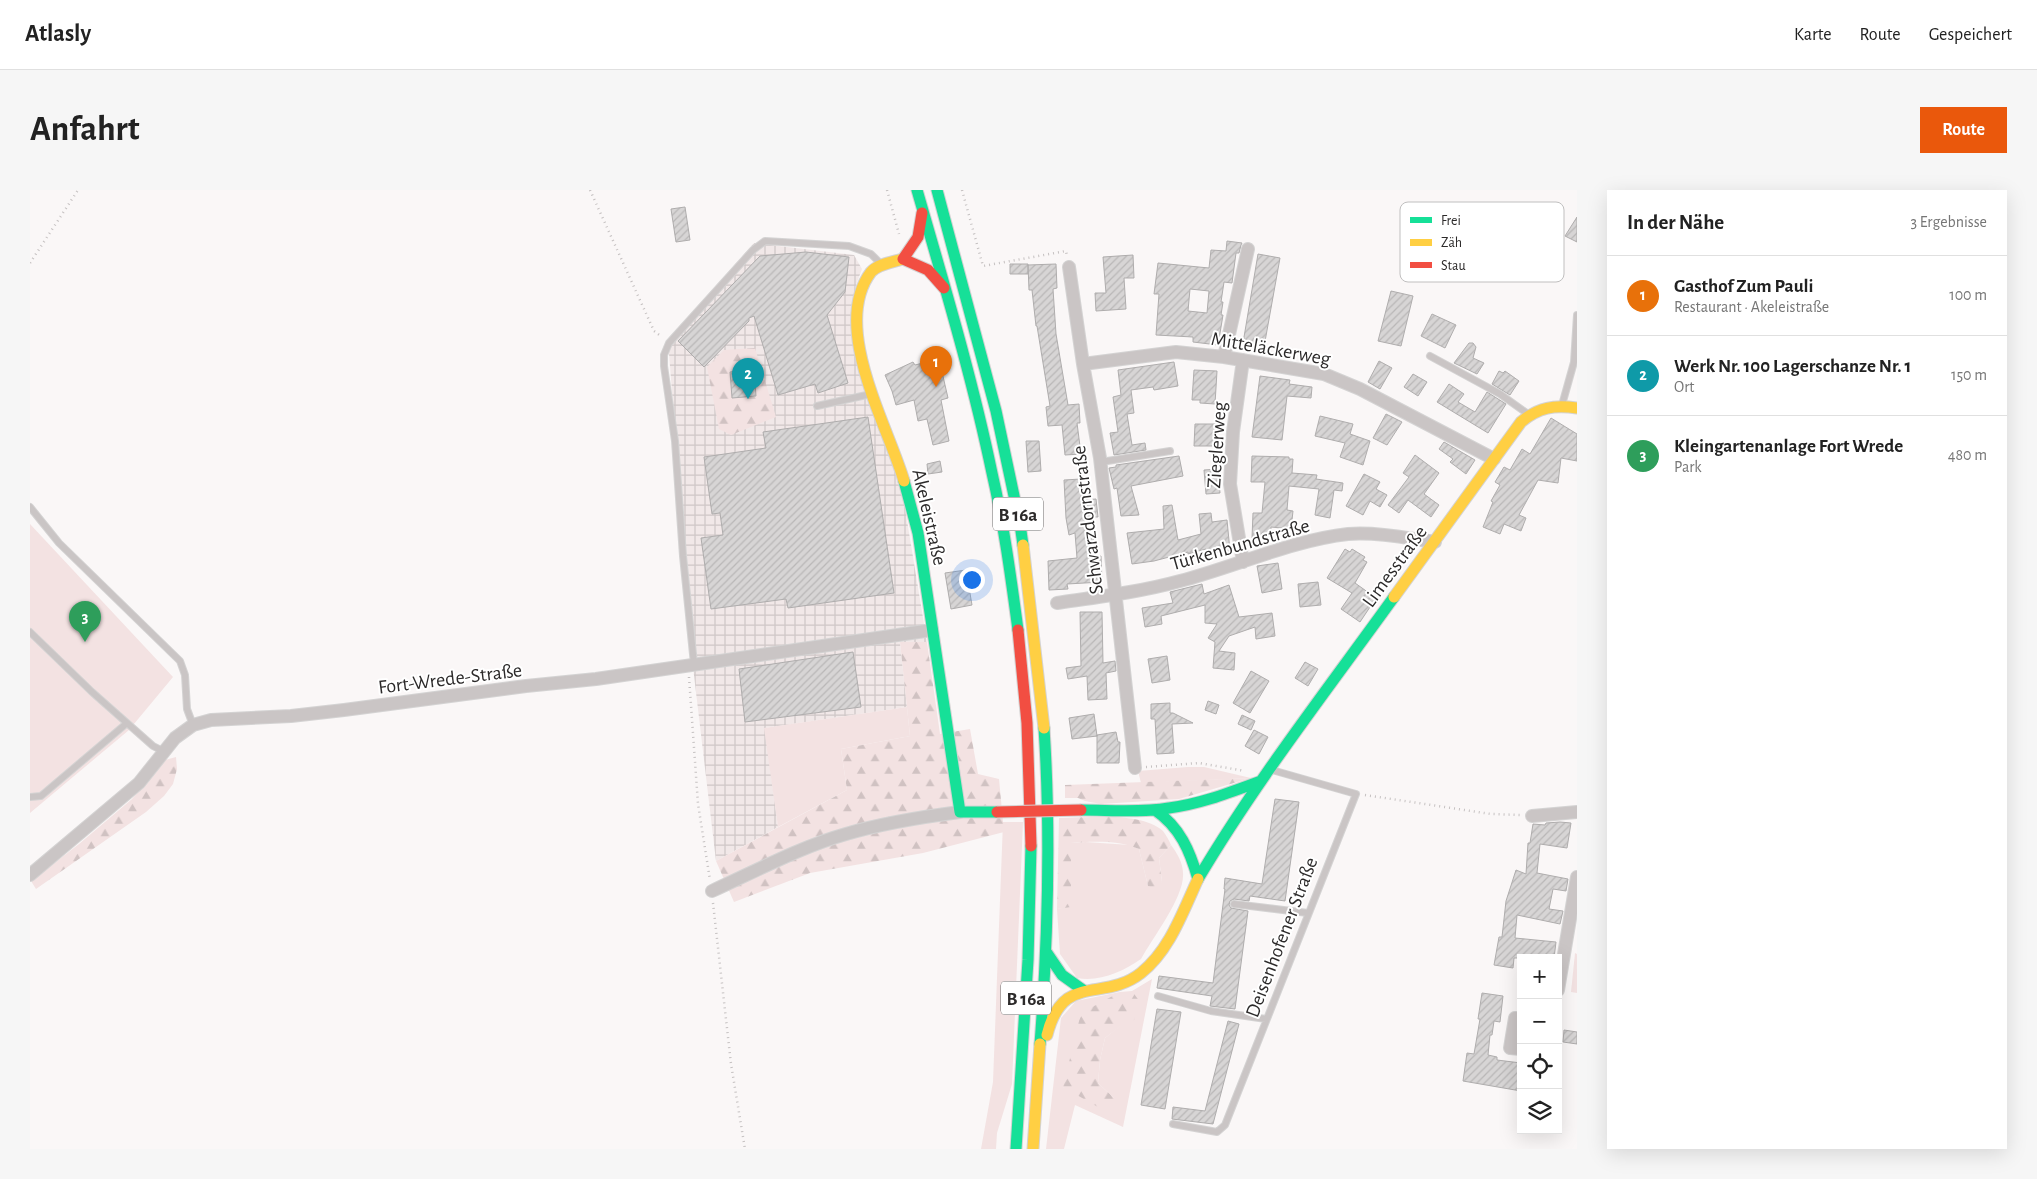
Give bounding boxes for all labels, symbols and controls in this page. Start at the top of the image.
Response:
text: Atlasly [25,22,91,46]
text: Karte [1794,26,1831,44]
text: Route [1859,26,1901,44]
text: Gespeichert [1929,26,2012,44]
button: Route [1920,107,2007,153]
text: Anfahrt [30,112,140,147]
legend [1400,202,1564,282]
text: In der Nähe [1627,212,1724,233]
text: Frei [1441,214,1461,228]
text: 3 Ergebnisse [1910,214,1987,230]
text: Zäh [1441,236,1462,250]
text: Stau [1441,259,1466,273]
text: Gasthof Zum Pauli [1674,277,1814,296]
text: 1 [1640,287,1646,303]
text: 100 m [1949,287,1987,303]
text: Restaurant · Akeleistraße [1674,299,1829,315]
street label: Mitteläckerweg [1210,329,1332,369]
pin: 1 [920,346,952,387]
text: Werk Nr. 100 Lagerschanze Nr. 1 [1674,357,1911,376]
pin: 2 [732,358,764,399]
text: 2 [1639,367,1647,383]
text: 150 m [1951,367,1987,383]
text: Ort [1674,379,1694,395]
street label: Zieglerweg [1204,401,1230,489]
text: Kleingartenanlage Fort Wrede [1674,437,1903,456]
street label: Schwarzdornstraße [1069,444,1107,595]
text: 3 [1640,447,1646,463]
text: 480 m [1948,447,1987,463]
text: Park [1674,459,1702,475]
street label: Akeleistraße [908,467,950,567]
road number: B 16a [993,498,1043,530]
street label: Türkenbundstraße [1168,516,1312,574]
street label: Limesstraße [1359,522,1431,611]
your location [959,567,985,593]
pin: 3 [69,601,101,642]
street label: Fort-Wrede-Straße [377,660,523,698]
street label: Deisenhofener Straße [1242,855,1322,1020]
map controls [1517,954,1562,1134]
button: + [1517,954,1562,999]
road number: B 16a [1001,981,1051,1014]
button: − [1517,999,1562,1044]
button: locate [1517,1044,1562,1089]
button: layers [1517,1089,1562,1134]

